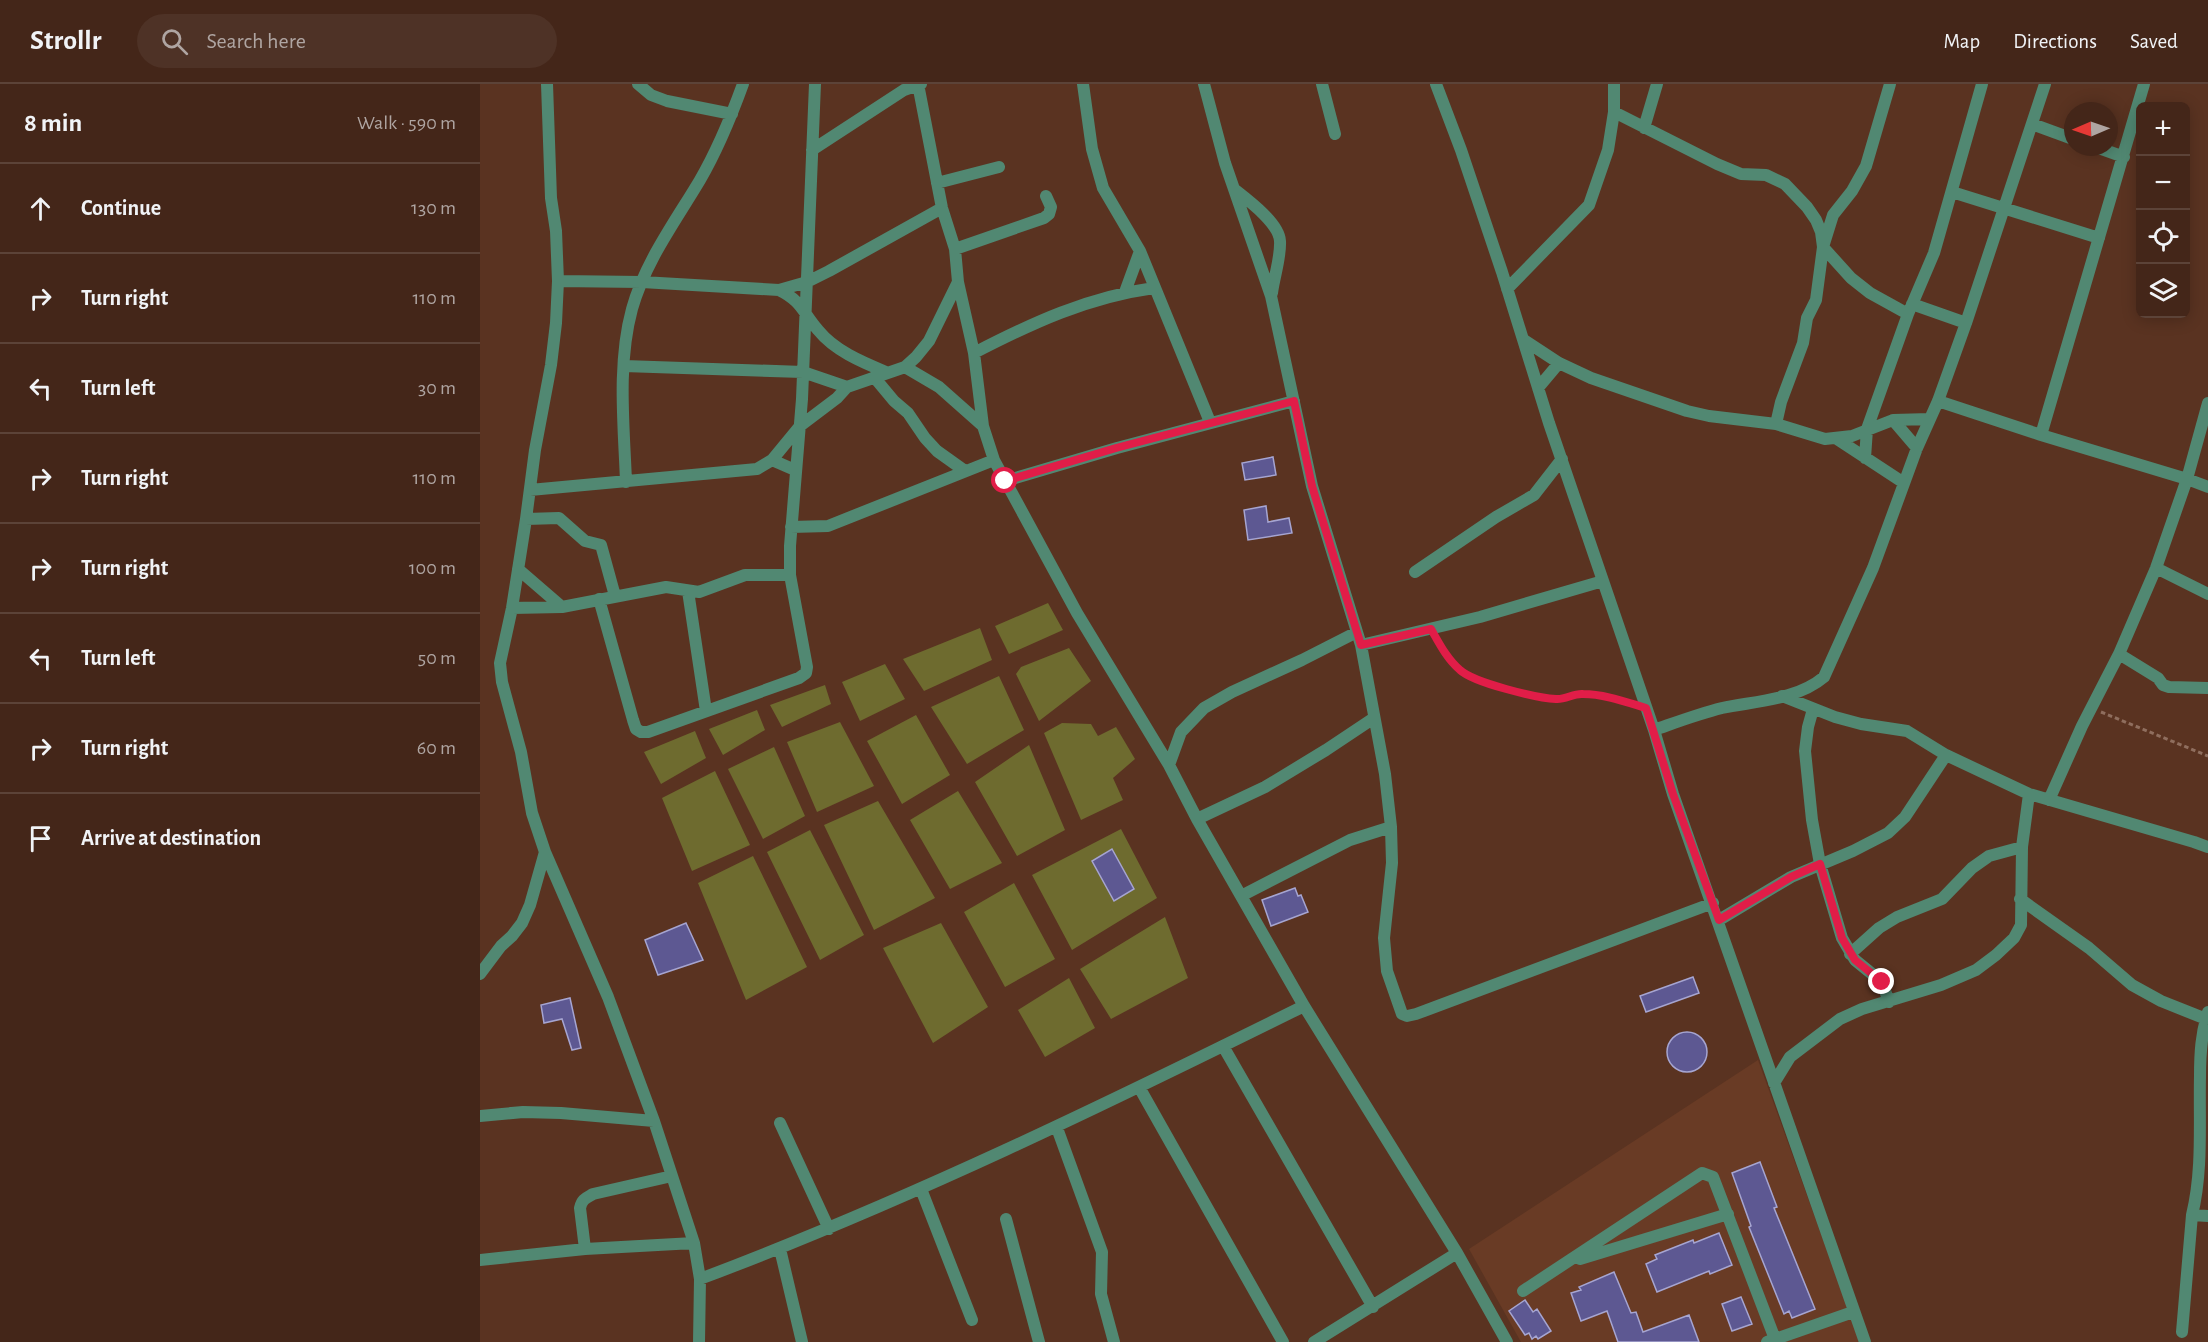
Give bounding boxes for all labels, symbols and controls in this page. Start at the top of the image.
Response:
search box [137,14,557,68]
icon: search [158,25,191,58]
text: Strollr [30,27,101,55]
text: Search here [206,30,306,52]
text: Map [1944,31,1980,52]
text: Directions [2013,31,2097,52]
text: Saved [2130,31,2178,52]
north arrow [2064,102,2118,156]
map controls [2136,102,2190,318]
button: + [2136,102,2190,156]
text: 8 min [24,110,82,136]
text: Walk · 590 m [357,113,456,133]
button: − [2136,156,2190,210]
icon: ahead [24,192,57,225]
text: Continue [81,197,161,219]
text: 130 m [411,198,456,218]
button: locate [2136,210,2190,264]
button: layers [2136,264,2190,318]
icon: right [24,282,57,315]
text: Turn right [81,287,168,309]
text: 110 m [412,288,456,308]
icon: left [24,372,57,405]
text: Turn left [81,377,155,399]
text: 30 m [418,378,456,398]
icon: right [24,462,57,495]
text: Turn right [81,467,168,489]
route start [991,467,1017,493]
text: 110 m [412,468,456,488]
icon: right [24,552,57,585]
text: Turn right [81,557,168,579]
text: 100 m [409,558,456,578]
icon: left [24,642,57,675]
text: Turn left [81,647,155,669]
text: 50 m [418,648,456,668]
icon: right [24,732,57,765]
text: Turn right [81,737,168,759]
text: 60 m [417,738,456,758]
icon: arrive [24,822,57,855]
text: Arrive at destination [81,827,261,849]
route end [1868,968,1894,994]

